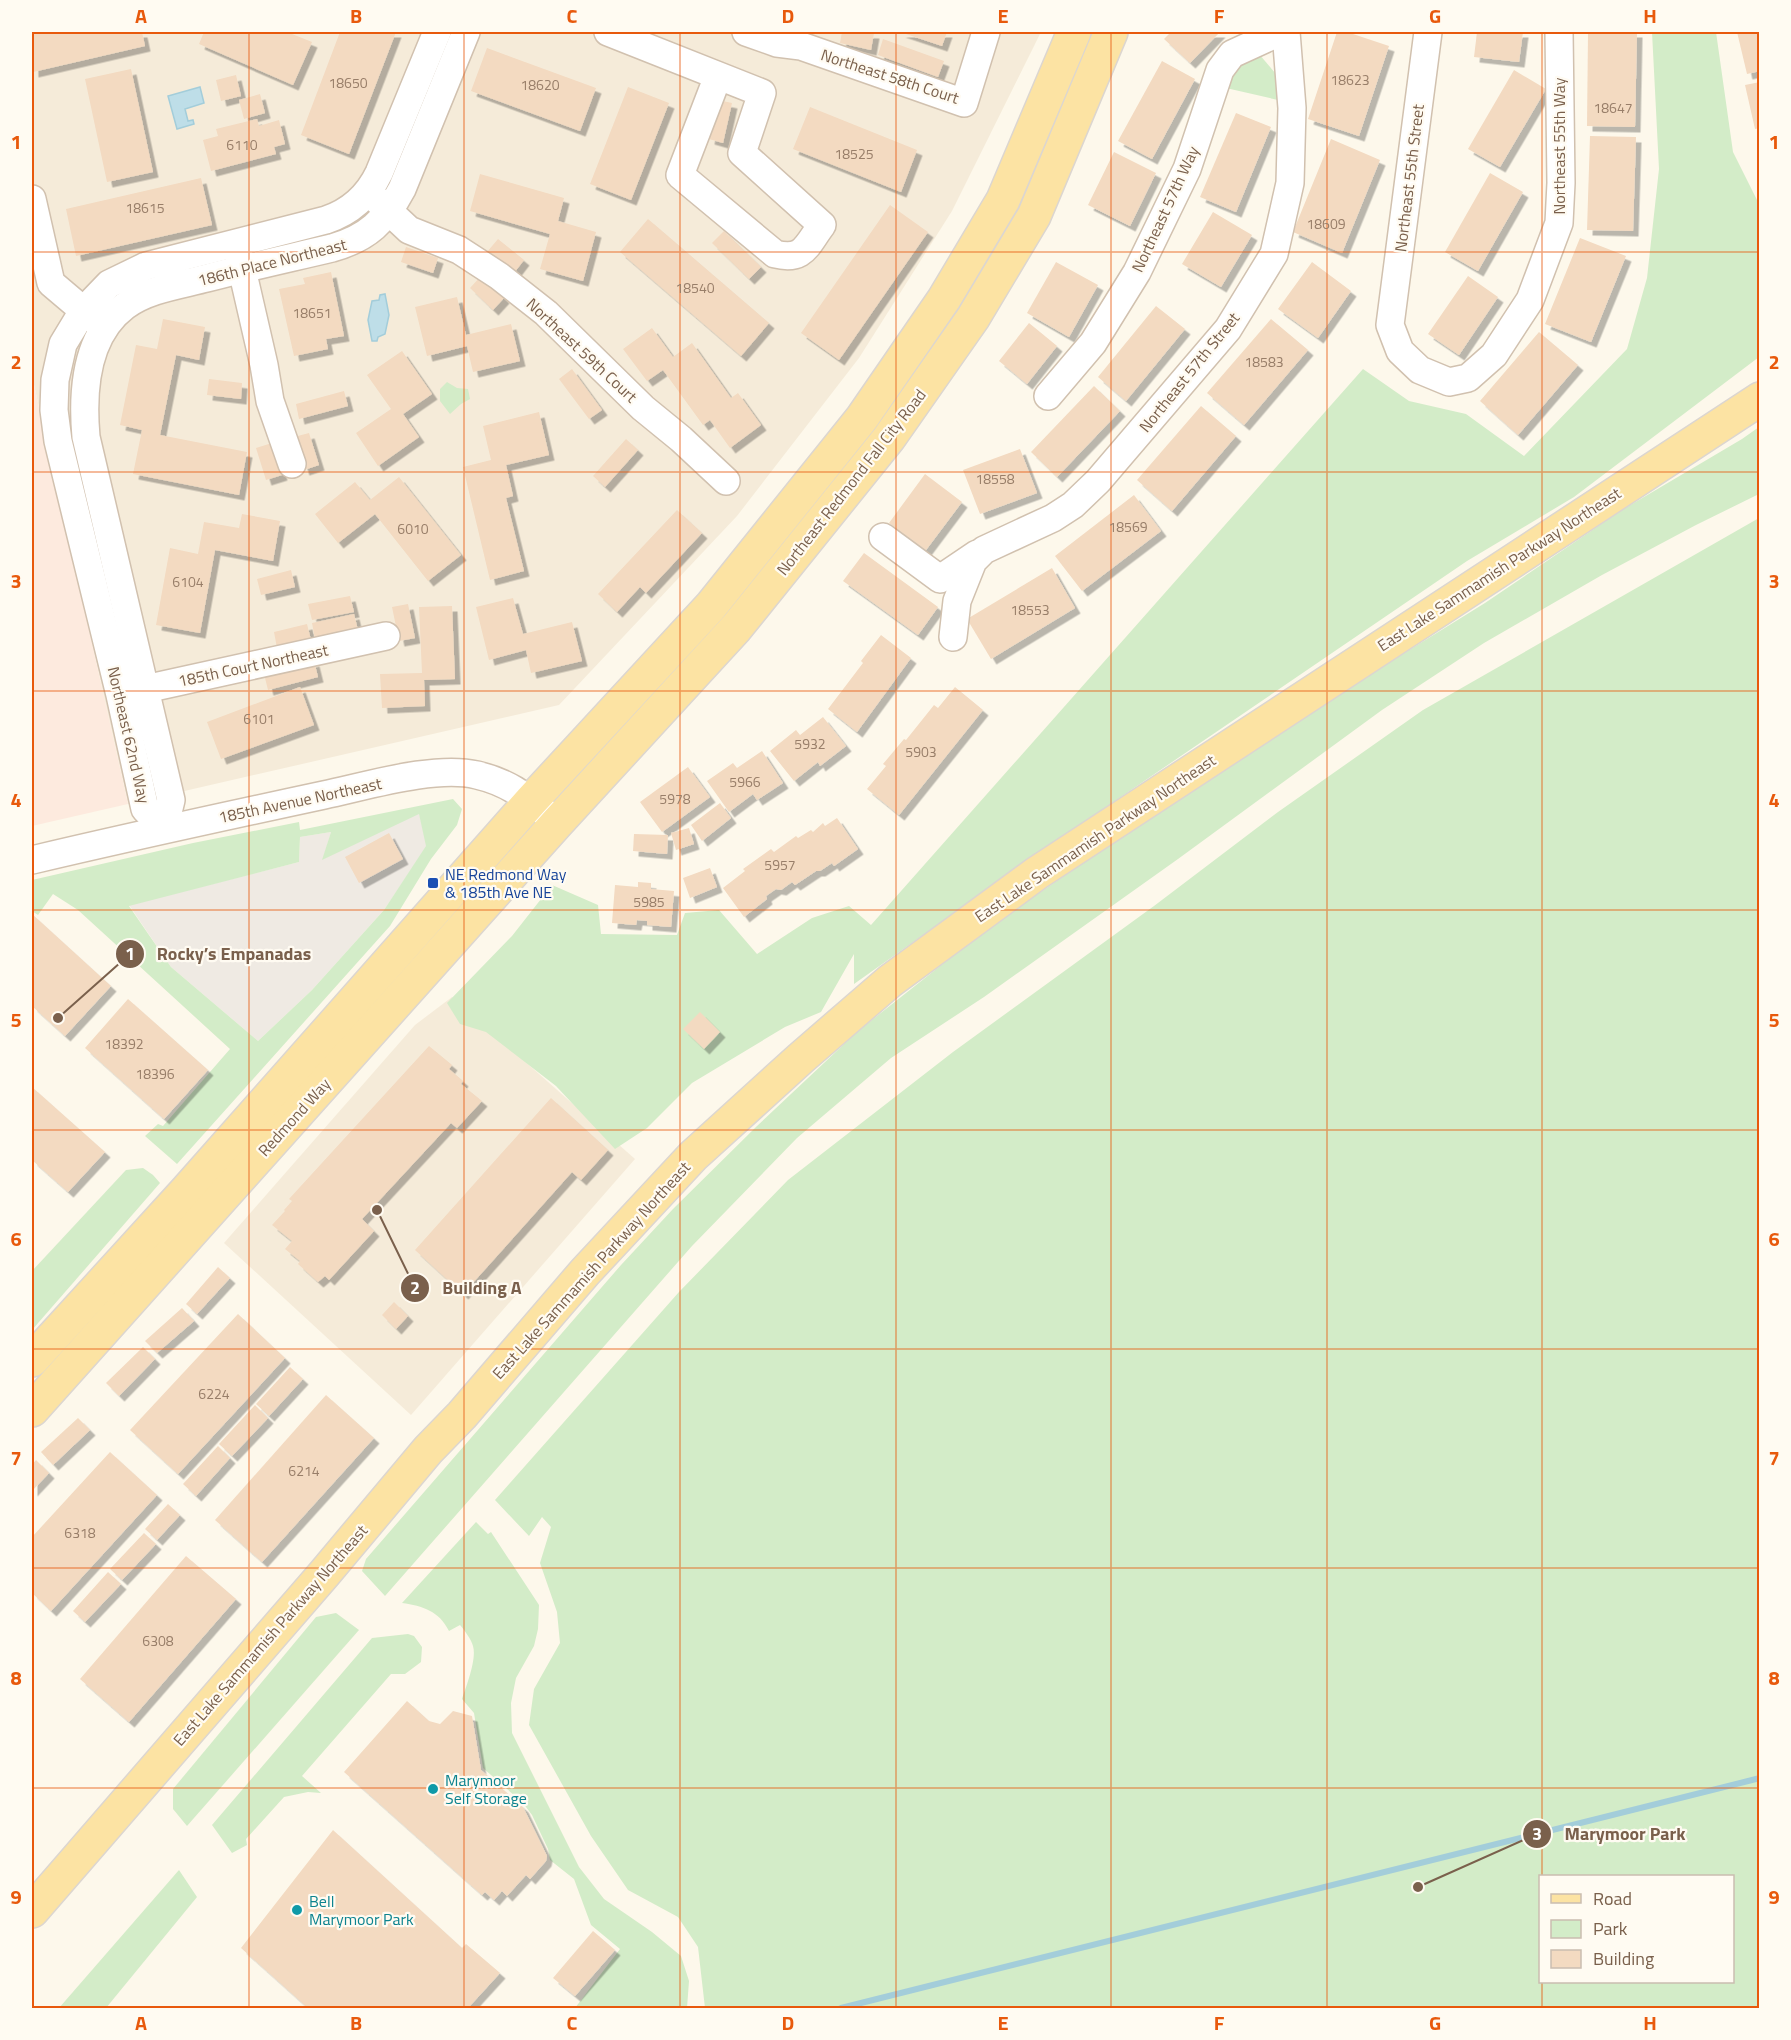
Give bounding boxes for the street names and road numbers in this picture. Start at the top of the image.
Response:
street label: Northeast 58th Court [818,42,962,110]
street label: Northeast 55th Way [1547,77,1571,214]
street label: Northeast 55th Street [1388,102,1430,253]
street label: Northeast 57th Way [1125,142,1205,276]
street label: 186th Place Northeast [195,232,349,292]
street label: Northeast 59th Court [521,292,643,408]
street label: Northeast 57th Street [1133,306,1245,437]
street label: Northeast Redmond Fall City Road [770,384,932,580]
street label: East Lake Sammamish Parkway Northeast [1373,481,1626,657]
street label: 185th Court Northeast [176,637,331,693]
street label: Northeast 62nd Way [102,664,156,806]
street label: East Lake Sammamish Parkway Northeast [970,748,1221,928]
street label: 185th Avenue Northeast [216,771,384,829]
street label: Redmond Way [252,1072,336,1162]
street label: East Lake Sammamish Parkway Northeast [486,1155,696,1384]
street label: East Lake Sammamish Parkway Northeast [167,1519,373,1751]

